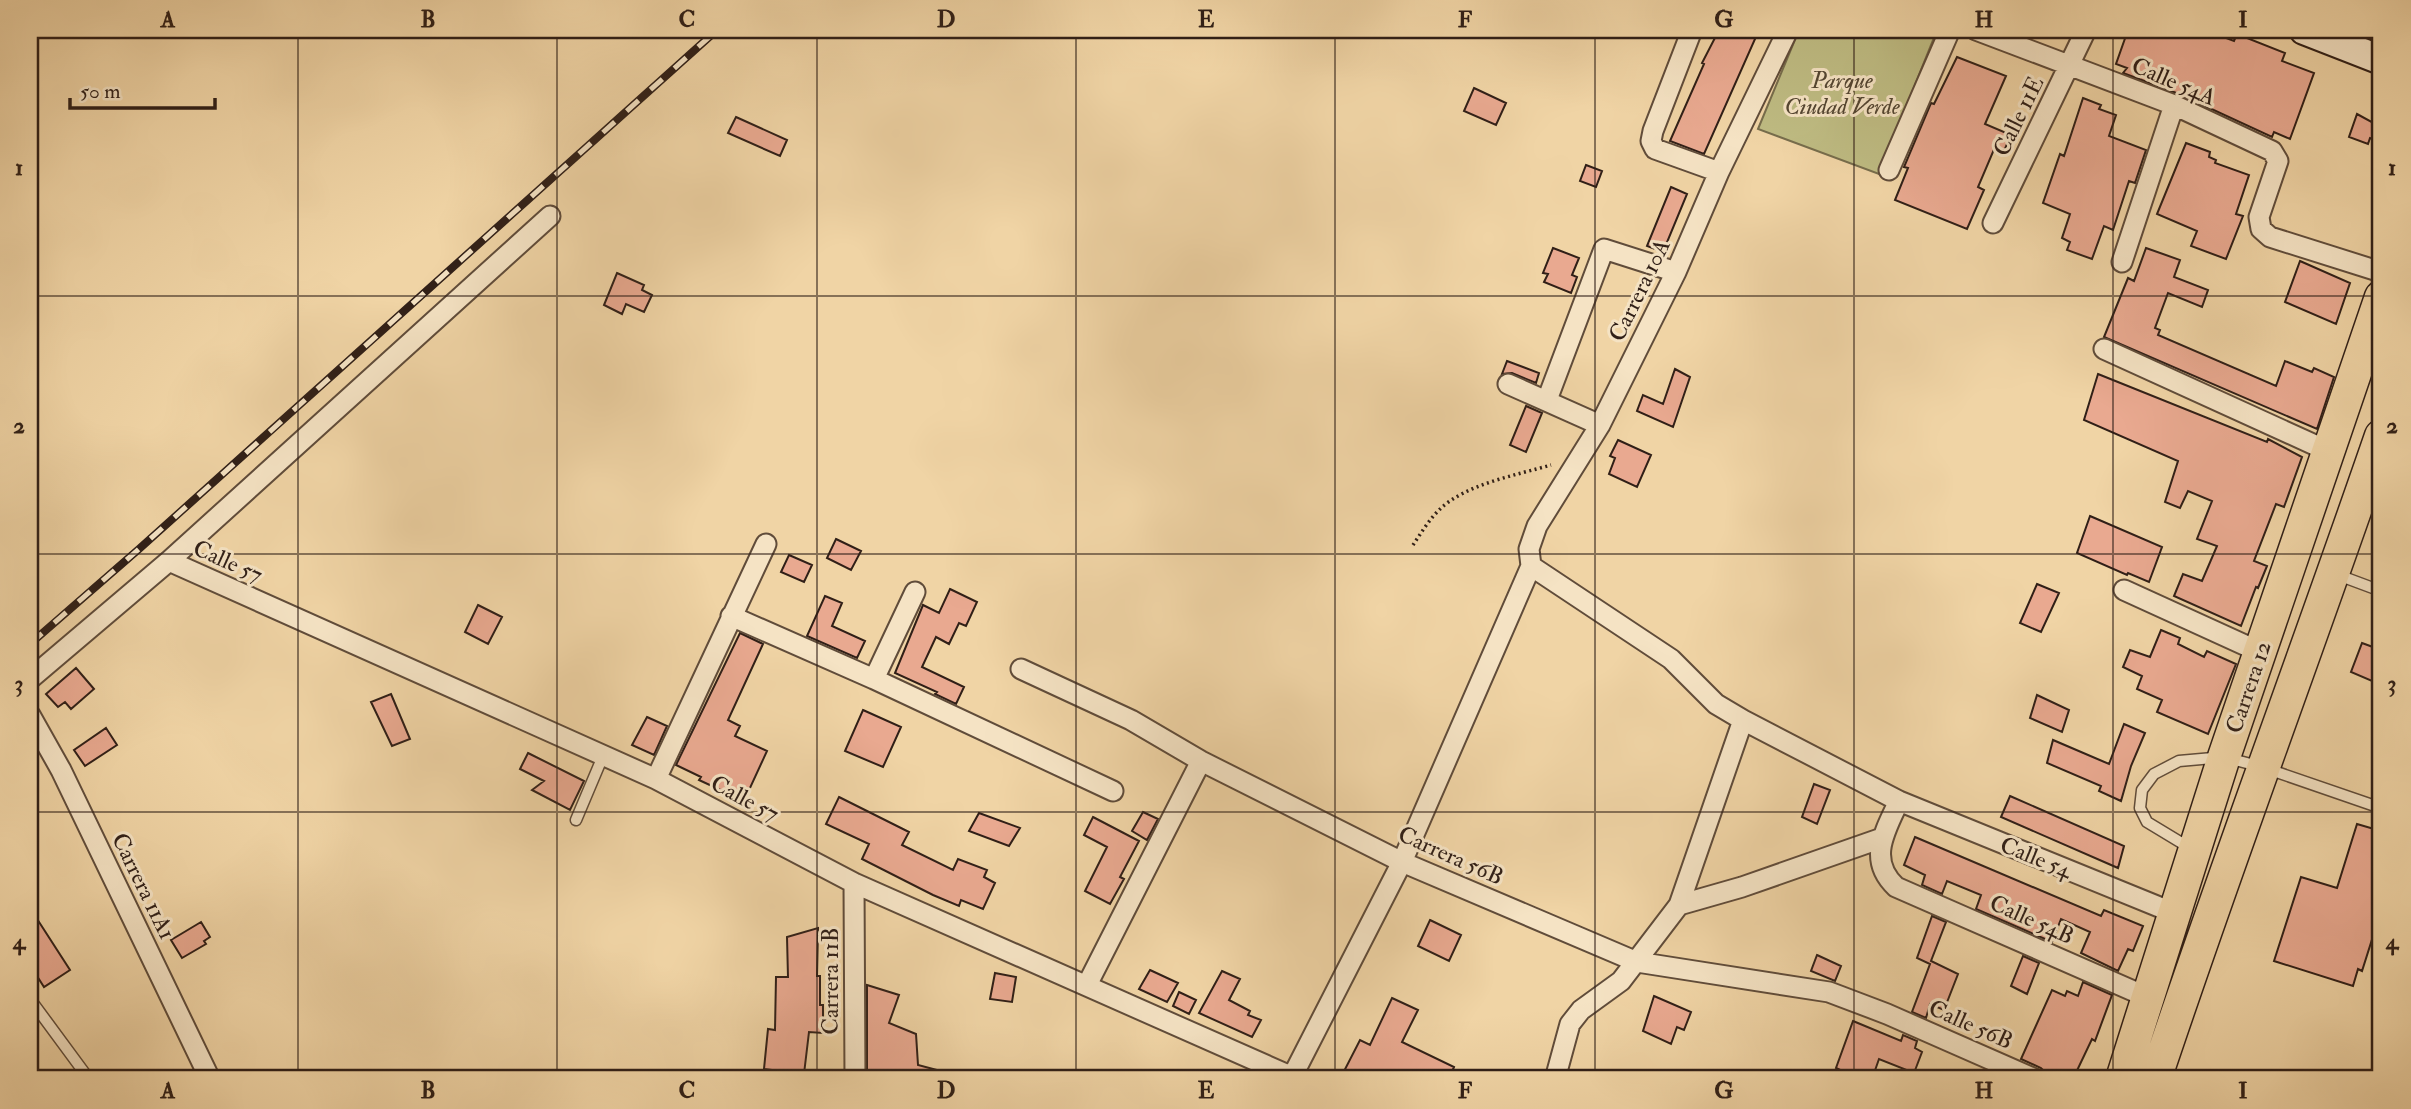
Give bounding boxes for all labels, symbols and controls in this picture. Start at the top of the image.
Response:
text: A [160,5,176,34]
text: B [420,5,436,34]
text: C [679,5,695,34]
text: D [937,5,955,34]
text: E [1198,5,1215,34]
text: F [1458,5,1473,34]
text: G [1714,5,1734,34]
text: H [1975,5,1994,34]
text: I [2238,5,2248,34]
street label: Calle 54A [2127,51,2221,112]
scale bar [70,66,215,110]
park label: Parque Ciudad Verde [1784,66,1900,121]
street label: Calle 11E [1987,72,2050,161]
text: 50 m [80,78,121,105]
text: 1 [15,153,23,182]
text: 1 [2388,153,2396,182]
street label: Carrera 10A [1602,234,1677,346]
text: 2 [13,411,25,440]
text: 2 [2386,411,2398,440]
street label: Calle 57 [189,533,267,590]
street label: Carrera 12 [2219,637,2278,737]
text: 3 [15,669,23,698]
text: 3 [2388,669,2396,698]
street label: Calle 57 [706,768,784,829]
street label: Carrera 56B [1394,819,1508,892]
street label: Carrera 11A1 [105,828,182,944]
street label: Calle 54 [1996,830,2077,885]
street label: Calle 54B [1985,888,2079,951]
text: 4 [12,927,27,956]
street label: Carrera 11B [816,927,845,1035]
text: 4 [2385,927,2400,956]
street label: Calle 56B [1924,993,2017,1056]
text: A [160,1076,176,1105]
text: B [420,1076,436,1105]
text: C [679,1076,695,1105]
text: D [937,1076,955,1105]
text: E [1198,1076,1215,1105]
text: F [1458,1076,1473,1105]
text: G [1714,1076,1734,1105]
text: H [1975,1076,1994,1105]
text: I [2238,1076,2248,1105]

